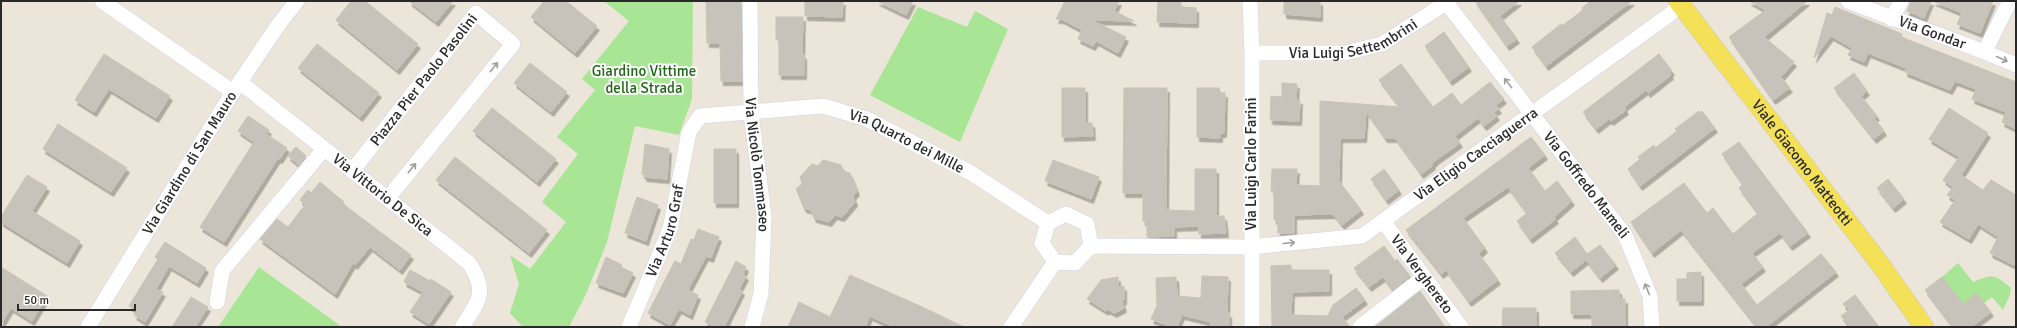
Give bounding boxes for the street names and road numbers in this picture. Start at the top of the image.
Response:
street label: Piazza Pier Paolo Pasolini [366,10,481,150]
street label: Via Gondar [1896,12,1969,53]
street label: Via Luigi Settembrini [1289,15,1421,62]
street label: Via Giardino di San Mauro [138,87,241,238]
street label: Viale Giacomo Matteotti [1748,96,1856,230]
street label: Via Nicolò Tommaseo [742,97,773,232]
street label: Via Luigi Carlo Farini [1242,98,1260,230]
street label: Via Eligio Cacciaguerra [1411,103,1541,205]
street label: Via Quarto dei Mille [847,105,967,177]
street label: Via Goffredo Mameli [1540,128,1633,242]
street label: Via Vittorio De Sica [329,150,437,240]
street label: Via Arturo Graf [642,182,688,280]
street label: Via Verghereto [1387,231,1457,317]

